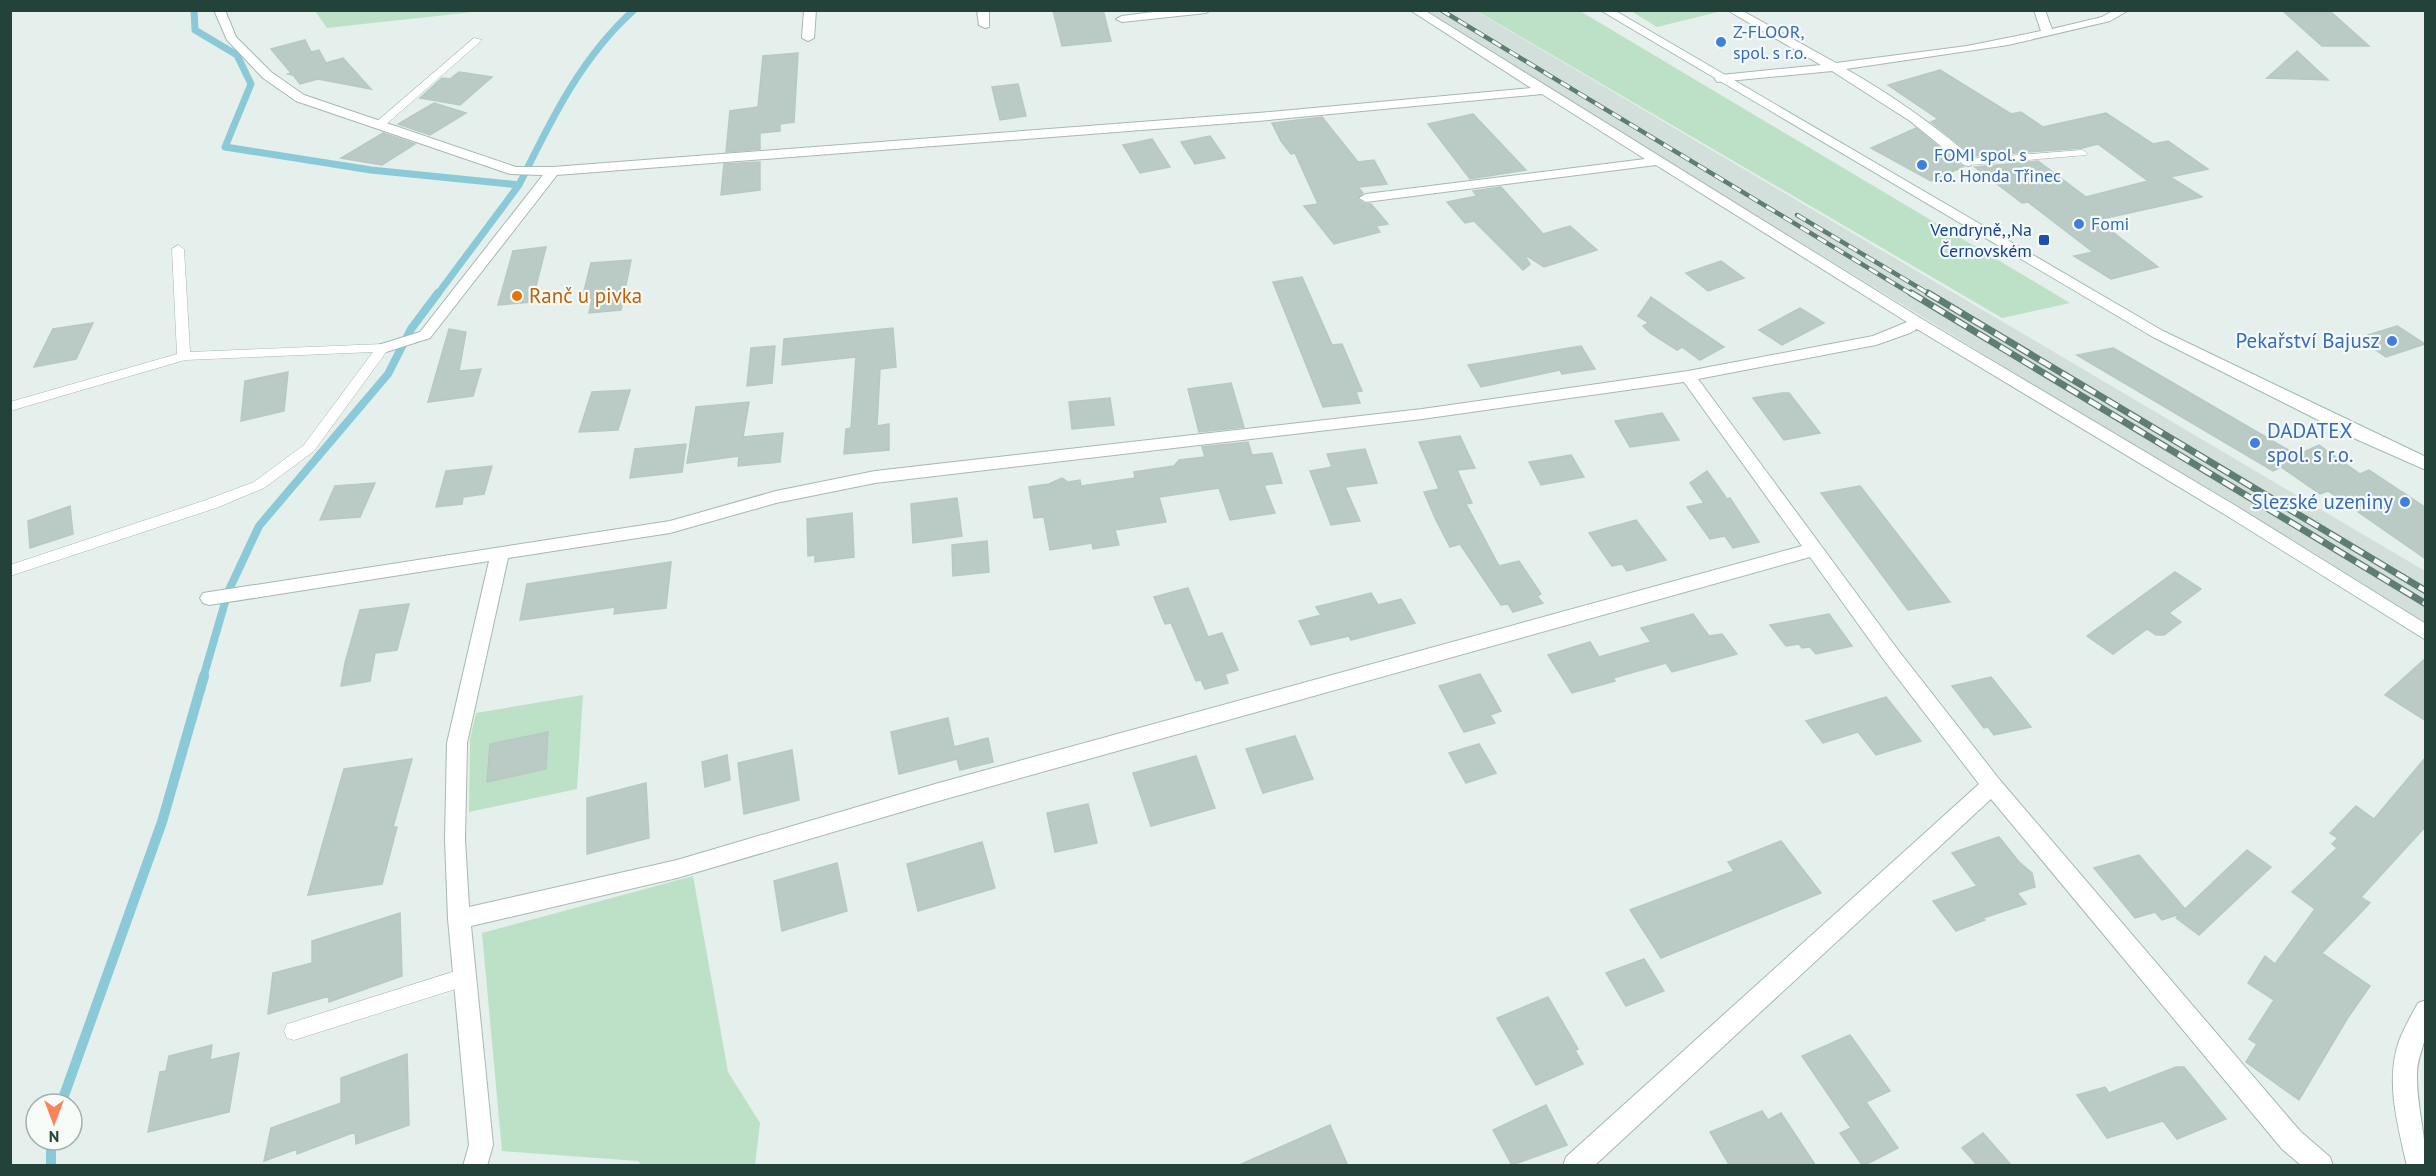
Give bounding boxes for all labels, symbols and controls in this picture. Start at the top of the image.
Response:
place label: Z-FLOOR, spol. s r.o. [1733,20,1807,64]
marker: Z-FLOOR, spol. s r.o. [1714,35,1728,49]
place label: FOMI spol. s r.o. Honda Třinec [1934,143,2061,187]
marker: FOMI spol. s r.o. Honda Třinec [1915,158,1929,172]
place label: Fomi [2091,212,2129,235]
marker: Fomi [2072,217,2086,231]
place label: Vendryně,,Na Černovském [1929,218,2032,262]
marker: Vendryně,,Na Černovském [2037,233,2051,247]
place label: Ranč u pivka [529,282,642,309]
marker: Ranč u pivka [510,289,524,303]
place label: Pekařství Bajusz [2236,327,2380,354]
marker: Pekařství Bajusz [2385,334,2399,348]
place label: DADATEX spol. s r.o. [2267,417,2353,468]
marker: DADATEX spol. s r.o. [2248,436,2262,450]
place label: Slezské uzeniny [2252,488,2393,515]
marker: Slezské uzeniny [2398,495,2412,509]
north arrow [24,1092,84,1152]
text: N [49,1127,59,1147]

